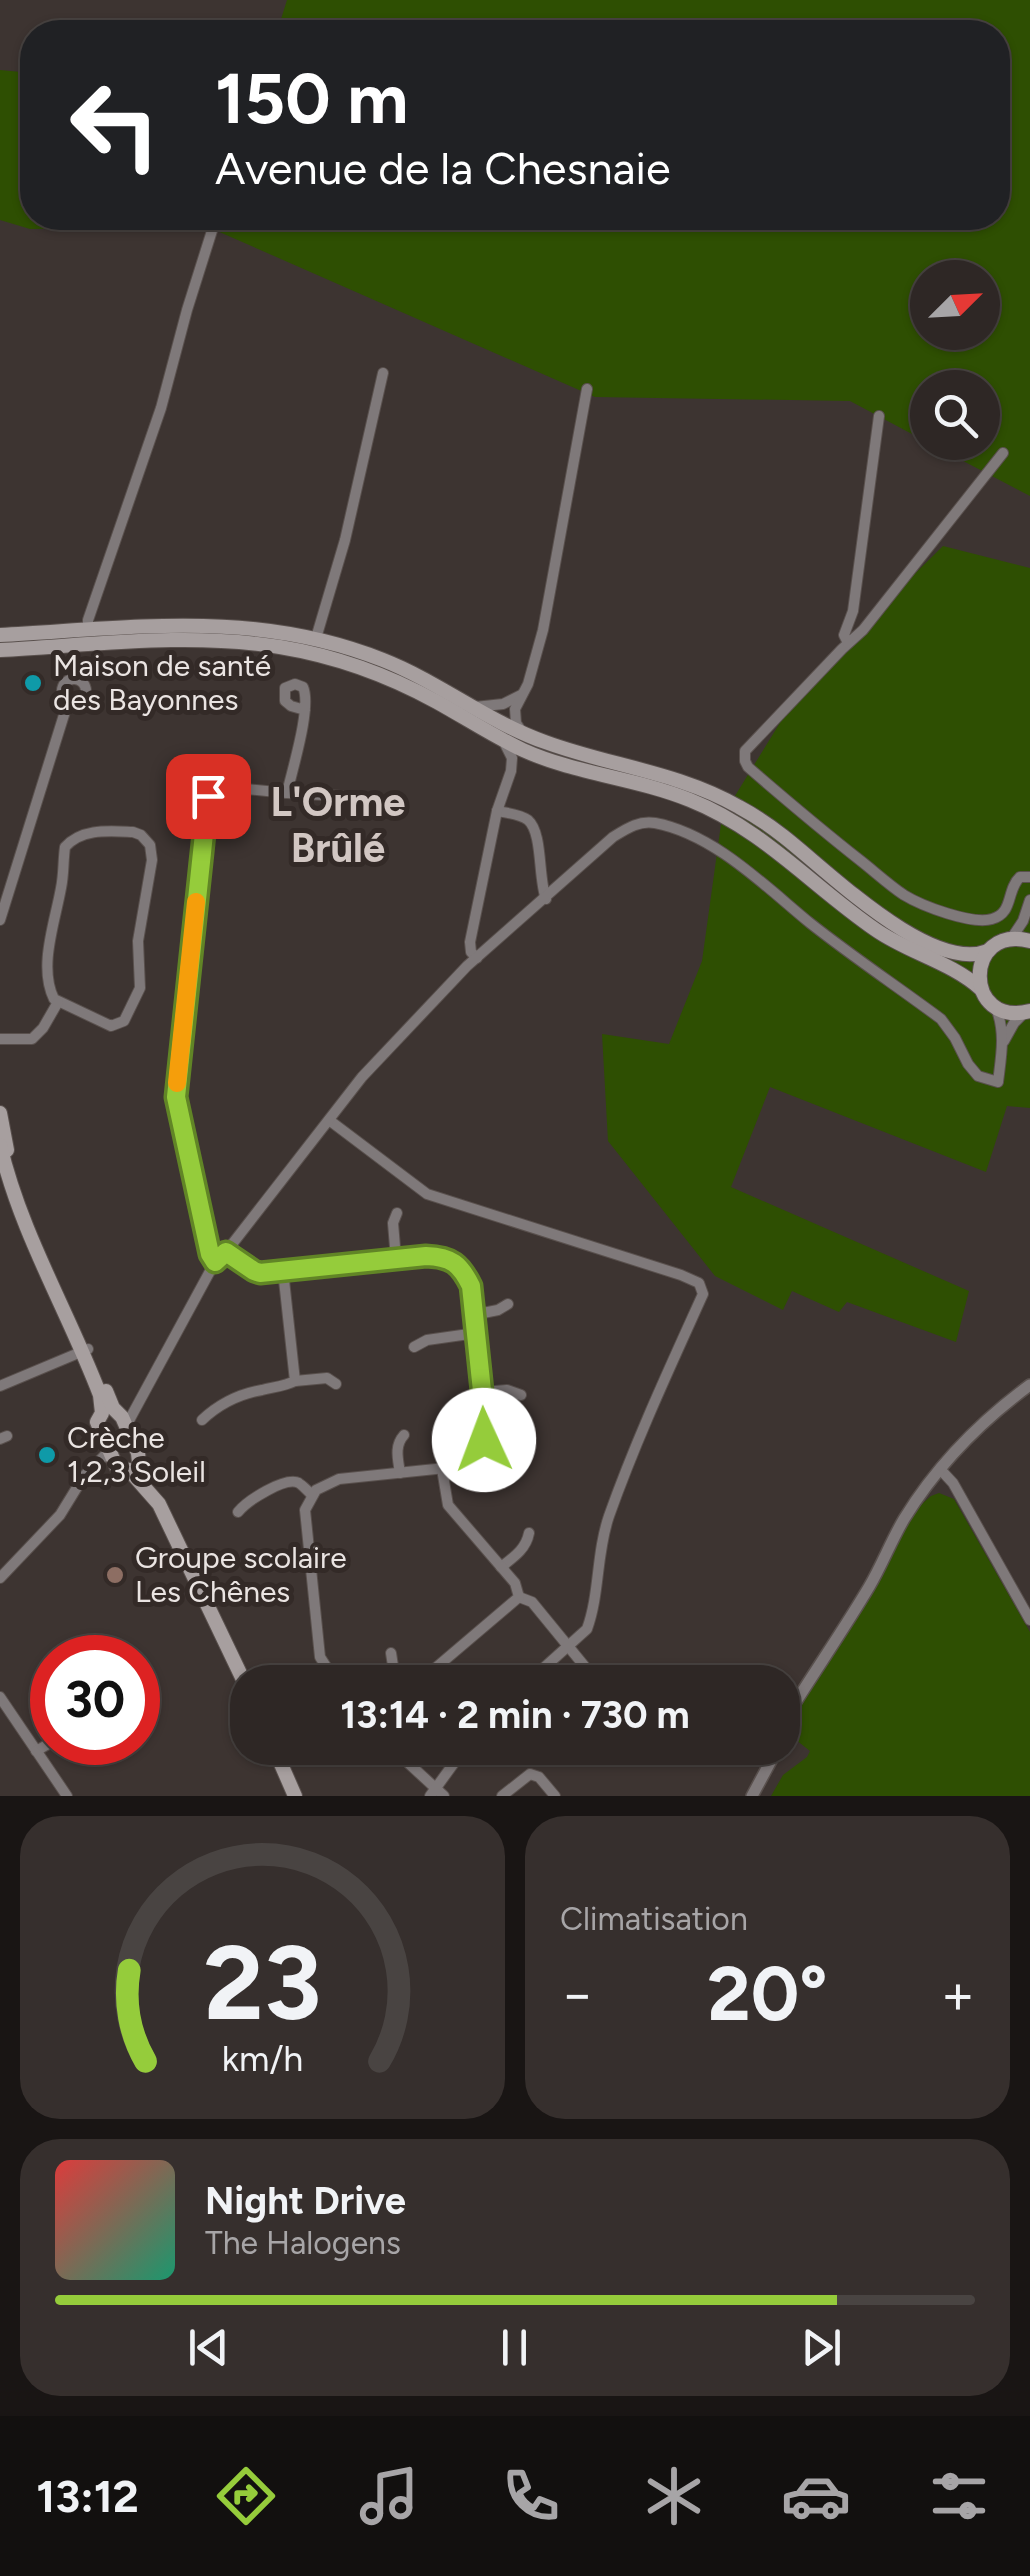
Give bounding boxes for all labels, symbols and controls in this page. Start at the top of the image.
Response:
text: 150 m [215,56,408,141]
icon: left [50,60,180,190]
text: Avenue de la Chesnaie [215,141,670,195]
north arrow [910,260,1000,350]
map controls [910,260,1000,460]
button: search [910,370,1000,460]
place label: Maison de santé des Bayonnes [53,647,271,718]
marker: Maison de santé des Bayonnes [22,672,44,694]
pin [166,754,251,839]
icon: arrive [181,769,236,824]
district label: L'Orme Brûlé [271,778,405,872]
position arrow [432,1388,536,1492]
place label: Crèche 1,2,3 Soleil [67,1419,206,1490]
marker: Crèche 1,2,3 Soleil [36,1444,58,1466]
place label: Groupe scolaire Les Chênes [135,1539,347,1610]
marker: Groupe scolaire Les Chênes [104,1564,126,1586]
speed limit sign: 30 [30,1635,160,1765]
text: 13:14 · 2 min · 730 m [340,1692,690,1738]
text: Climatisation [560,1900,748,1938]
text: 23 [203,1920,322,2045]
text: 20° [707,1949,828,2039]
text: − [560,1961,594,2027]
text: + [941,1961,975,2027]
text: km/h [222,2037,303,2080]
text: Night Drive [205,2178,406,2224]
text: The Halogens [205,2224,401,2262]
icon: previous [181,2320,236,2375]
icon: pause [487,2320,542,2375]
icon: next [794,2320,849,2375]
icon: directions [211,2461,281,2531]
icon: music [354,2461,424,2531]
icon: phone [496,2461,566,2531]
icon: climate [639,2461,709,2531]
icon: car [781,2461,851,2531]
icon: filters [924,2461,994,2531]
text: 13:12 [36,2469,139,2523]

